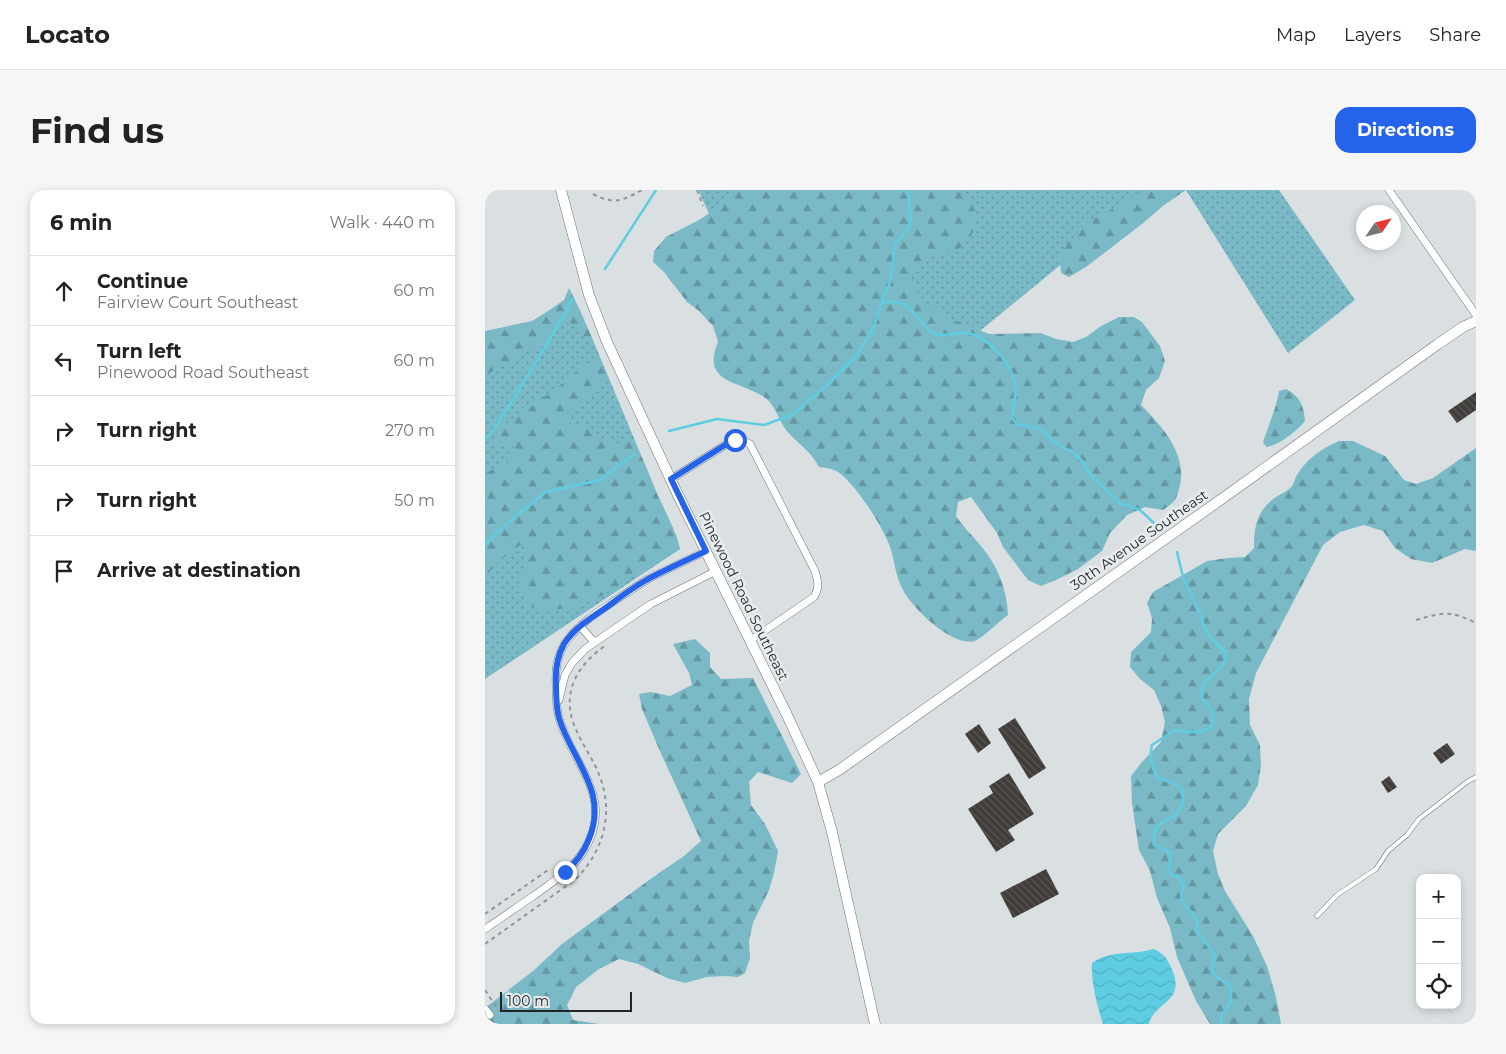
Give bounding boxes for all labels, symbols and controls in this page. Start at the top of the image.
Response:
text: Locato [25,20,110,49]
text: Map [1276,24,1316,46]
text: Layers [1344,24,1401,46]
text: Share [1429,24,1481,46]
button: Directions [1335,107,1476,153]
text: Find us [30,109,164,152]
north arrow [1356,205,1401,250]
text: 6 min [50,210,112,235]
text: Walk · 440 m [329,213,435,232]
text: Continue [97,270,188,293]
icon: ahead [50,277,78,305]
text: 60 m [393,281,435,300]
text: Fairview Court Southeast [97,293,298,312]
text: Turn left [97,340,182,363]
icon: left [50,347,78,375]
text: 60 m [393,351,435,370]
text: Pinewood Road Southeast [97,363,309,382]
icon: right [50,417,78,445]
text: Turn right [97,419,197,442]
text: 270 m [385,421,435,440]
route start [724,429,747,452]
street label: 30th Avenue Southeast [1067,486,1211,594]
icon: right [50,487,78,515]
text: Turn right [97,489,197,512]
text: 50 m [394,491,435,510]
street label: Pinewood Road Southeast [695,509,793,684]
icon: arrive [50,557,78,585]
text: Arrive at destination [97,559,301,582]
route end [554,861,577,884]
map controls [1416,874,1461,1009]
button: + [1416,874,1461,919]
button: − [1416,919,1461,964]
button: locate [1416,964,1461,1009]
scale bar [500,989,633,1012]
text: 100 m [507,992,549,1010]

